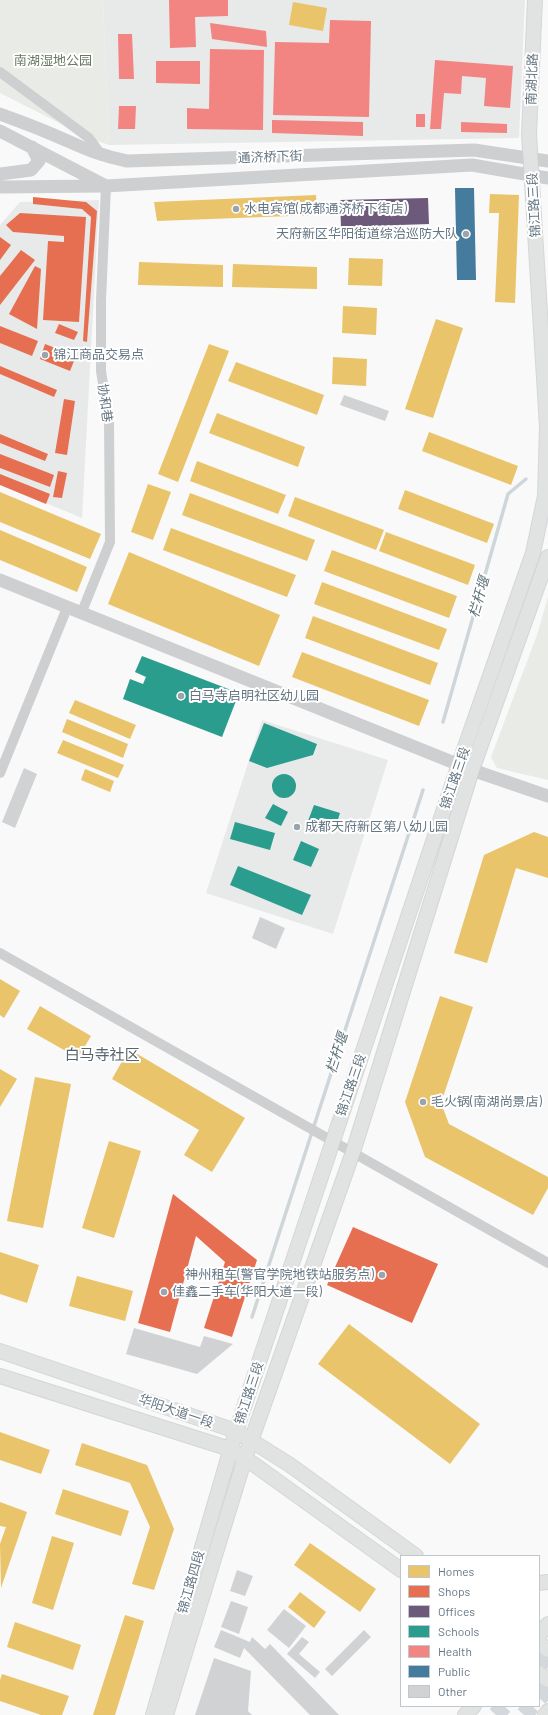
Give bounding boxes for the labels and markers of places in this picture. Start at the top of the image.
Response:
place label: 水电宾馆(成都通济桥下街店) [244,201,407,217]
marker: 水电宾馆(成都通济桥下街店) [231,204,241,214]
place label: 天府新区华阳街道综治巡防大队 [276,226,458,242]
marker: 天府新区华阳街道综治巡防大队 [461,229,471,239]
place label: 锦江商品交易点 [53,347,144,363]
marker: 锦江商品交易点 [40,350,50,360]
place label: 白马寺启明社区幼儿园 [189,688,319,704]
marker: 白马寺启明社区幼儿园 [176,691,186,701]
place label: 成都天府新区第八幼儿园 [305,819,448,835]
marker: 成都天府新区第八幼儿园 [292,822,302,832]
place label: 毛火锅(南湖尚景店) [431,1094,542,1110]
marker: 毛火锅(南湖尚景店) [418,1097,428,1107]
place label: 神州租车(警官学院地铁站服务点) [185,1267,374,1283]
marker: 神州租车(警官学院地铁站服务点) [377,1270,387,1280]
place label: 佳鑫二手车(华阳大道一段) [172,1284,322,1300]
marker: 佳鑫二手车(华阳大道一段) [159,1287,169,1297]

